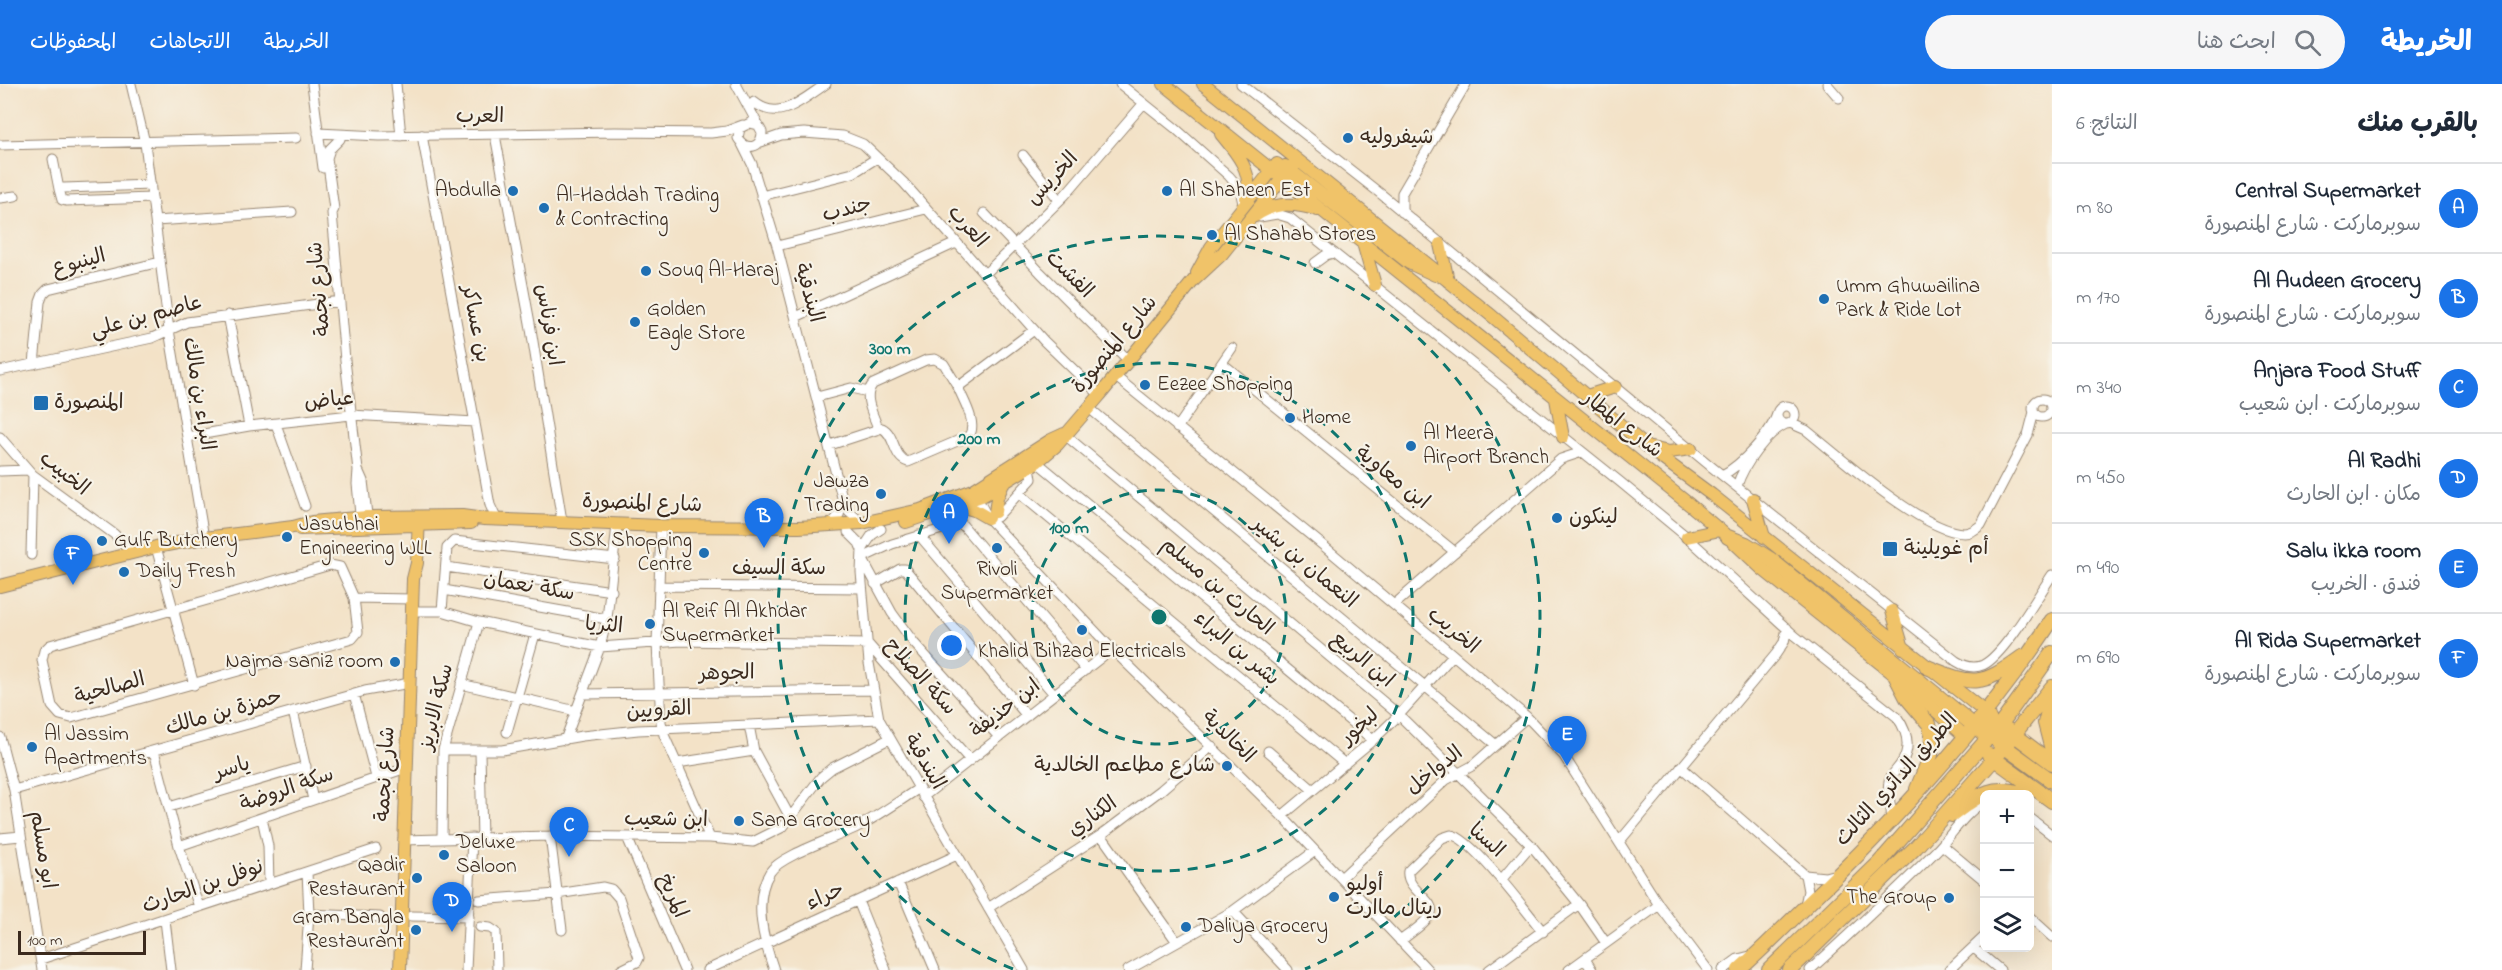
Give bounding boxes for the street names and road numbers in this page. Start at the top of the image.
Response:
street label: العرب [456,102,504,132]
street label: الخريس [1020,145,1086,213]
street label: جندب [819,189,875,231]
street label: العرب [940,199,994,255]
street label: شارع نجمة [301,240,339,338]
street label: الينبوع [49,241,109,285]
street label: الفشت [1038,244,1100,306]
street label: البندقية [786,260,830,326]
street label: بن عساكر [452,281,497,365]
street label: ابن فرناس [527,282,569,368]
street label: عاصم بن علي [87,288,207,348]
street label: شارع المنصورة [1065,289,1165,401]
street label: البراء بن مالك [174,335,222,453]
street label: شارع المطار [1574,383,1669,466]
street label: عياض [303,384,355,418]
street label: ابن معاوية [1348,439,1436,517]
street label: الخبيب [32,444,96,504]
street label: شارع المنصورة [581,487,703,521]
street label: النعمان بن بشير [1243,508,1363,616]
street label: الحارث بن مسلم [1154,531,1280,643]
street label: سكة السيف [732,554,826,584]
street label: سكة نعمان [481,564,577,610]
street label: الخريب [1420,600,1486,662]
street label: بشر بن البراء [1187,604,1285,694]
street label: الثريا [584,610,624,642]
street label: ابن الربيع [1324,624,1400,696]
street label: سكة الصلاح [877,631,963,723]
street label: الجوهر [697,659,755,690]
street label: سكة الابريز [411,661,462,755]
street label: الصالحية [71,665,149,713]
street label: ابن حذيفة [964,672,1048,746]
street label: حمزة بن مالك [162,682,286,744]
street label: القرويين [626,694,692,728]
street label: لبخور [1332,701,1386,754]
street label: الخالدية [1194,703,1262,771]
street label: الطريق الدائري الثالث [1829,706,1965,854]
street label: شارع نجمة [369,726,403,822]
street label: البندقية [896,728,952,796]
street label: الدواخل [1400,739,1470,803]
street label: ياسر [208,749,254,789]
street label: سكة الروضة [236,760,338,820]
street label: الكناري [1062,789,1124,845]
street label: ابن شعيب [624,804,708,836]
street label: ابو مسلم [21,809,63,891]
street label: السنا [1461,816,1511,866]
street label: نوفل بن الحارث [138,852,268,922]
street label: المريخ [649,869,695,923]
street label: حراء [801,875,849,919]

